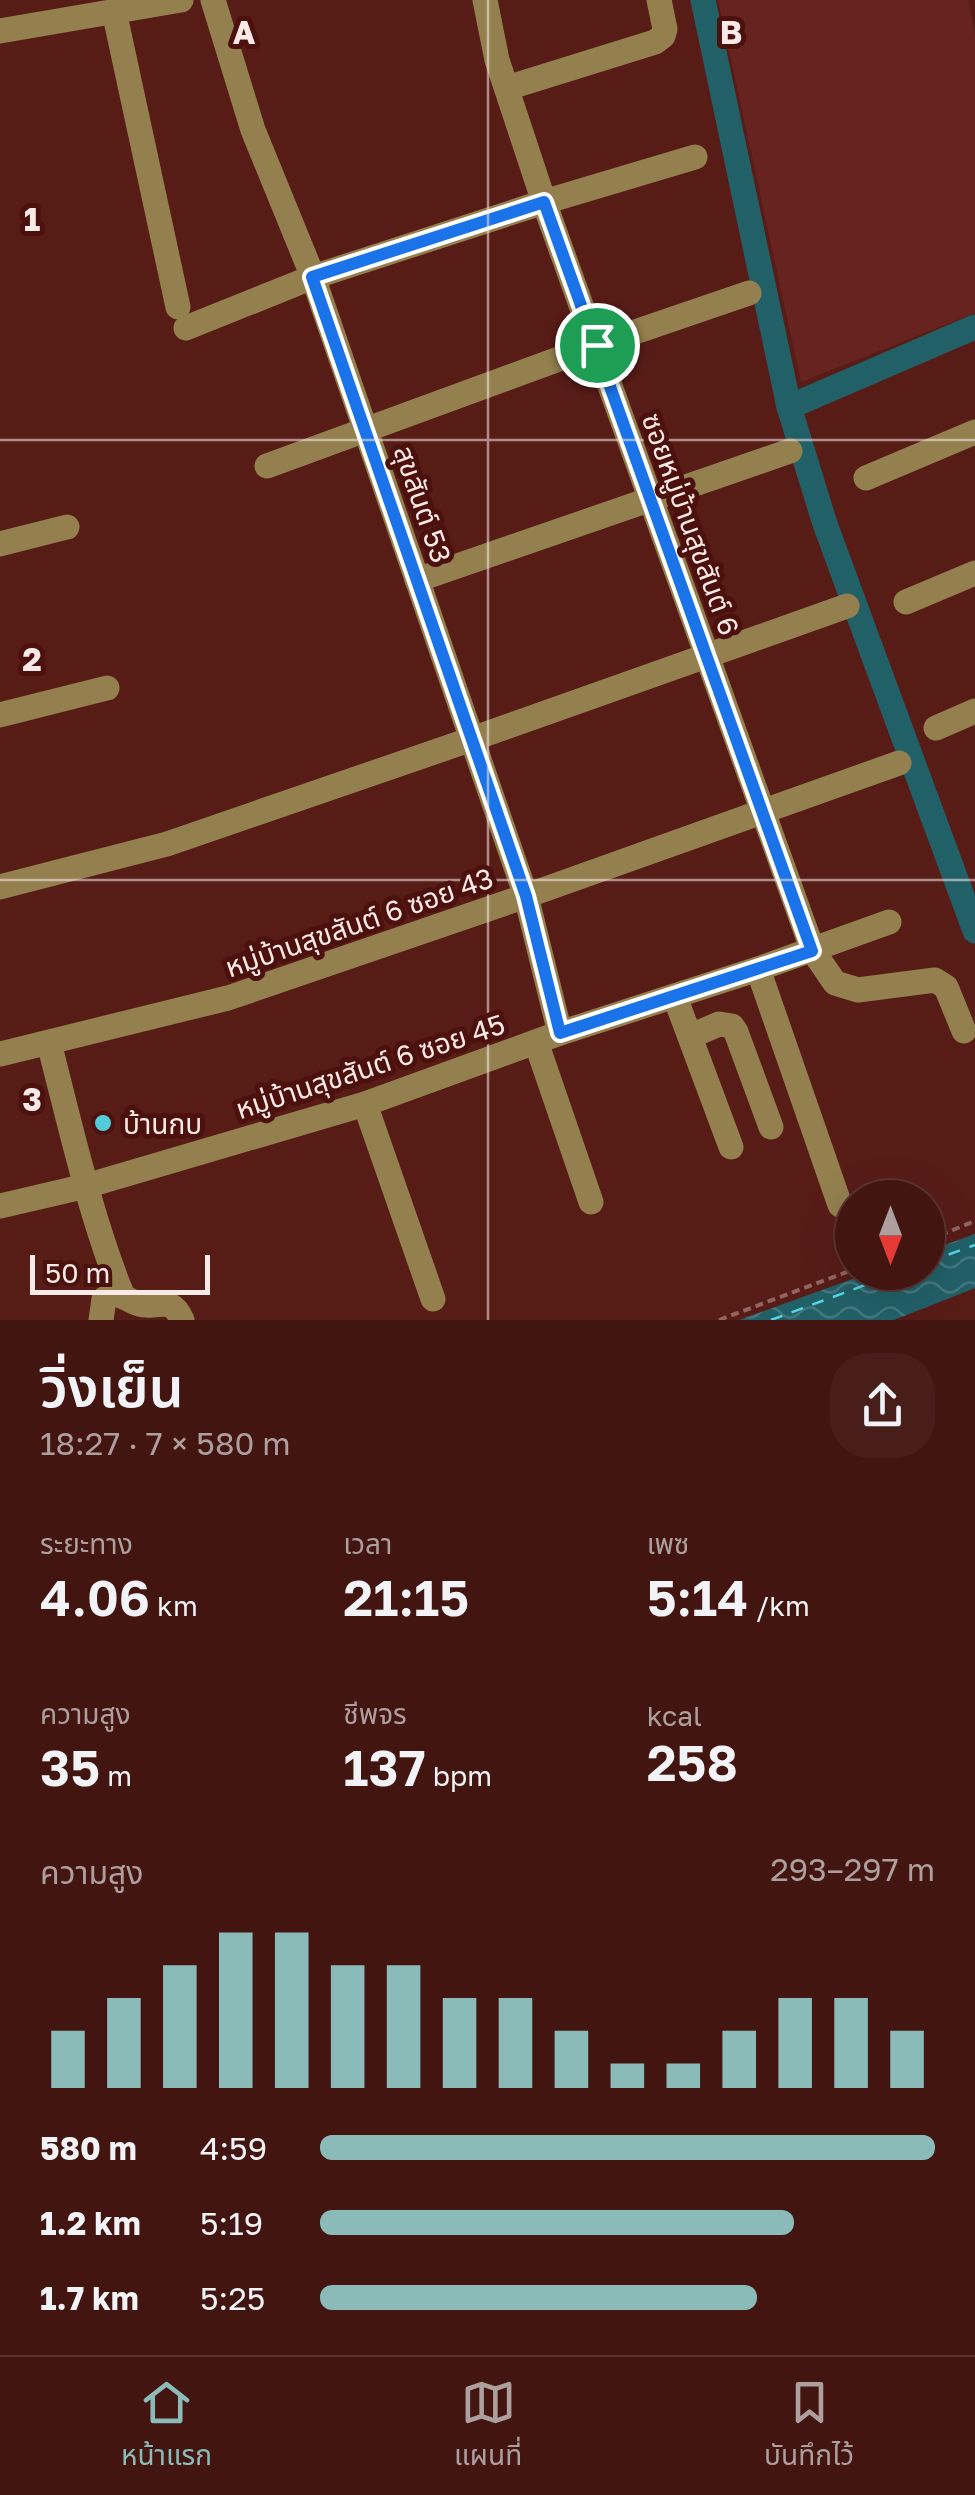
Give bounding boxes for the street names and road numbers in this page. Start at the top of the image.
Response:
street label: ซอยหมู่บ้านสุขสันต์ 6 [634,409,746,640]
street label: สุขสันต์ 53 [387,441,458,567]
street label: หมู่บ้านสุขสันต์ 6 ซอย 43 [221,861,498,985]
street label: หมู่บ้านสุขสันต์ 6 ซอย 45 [231,1007,509,1127]

